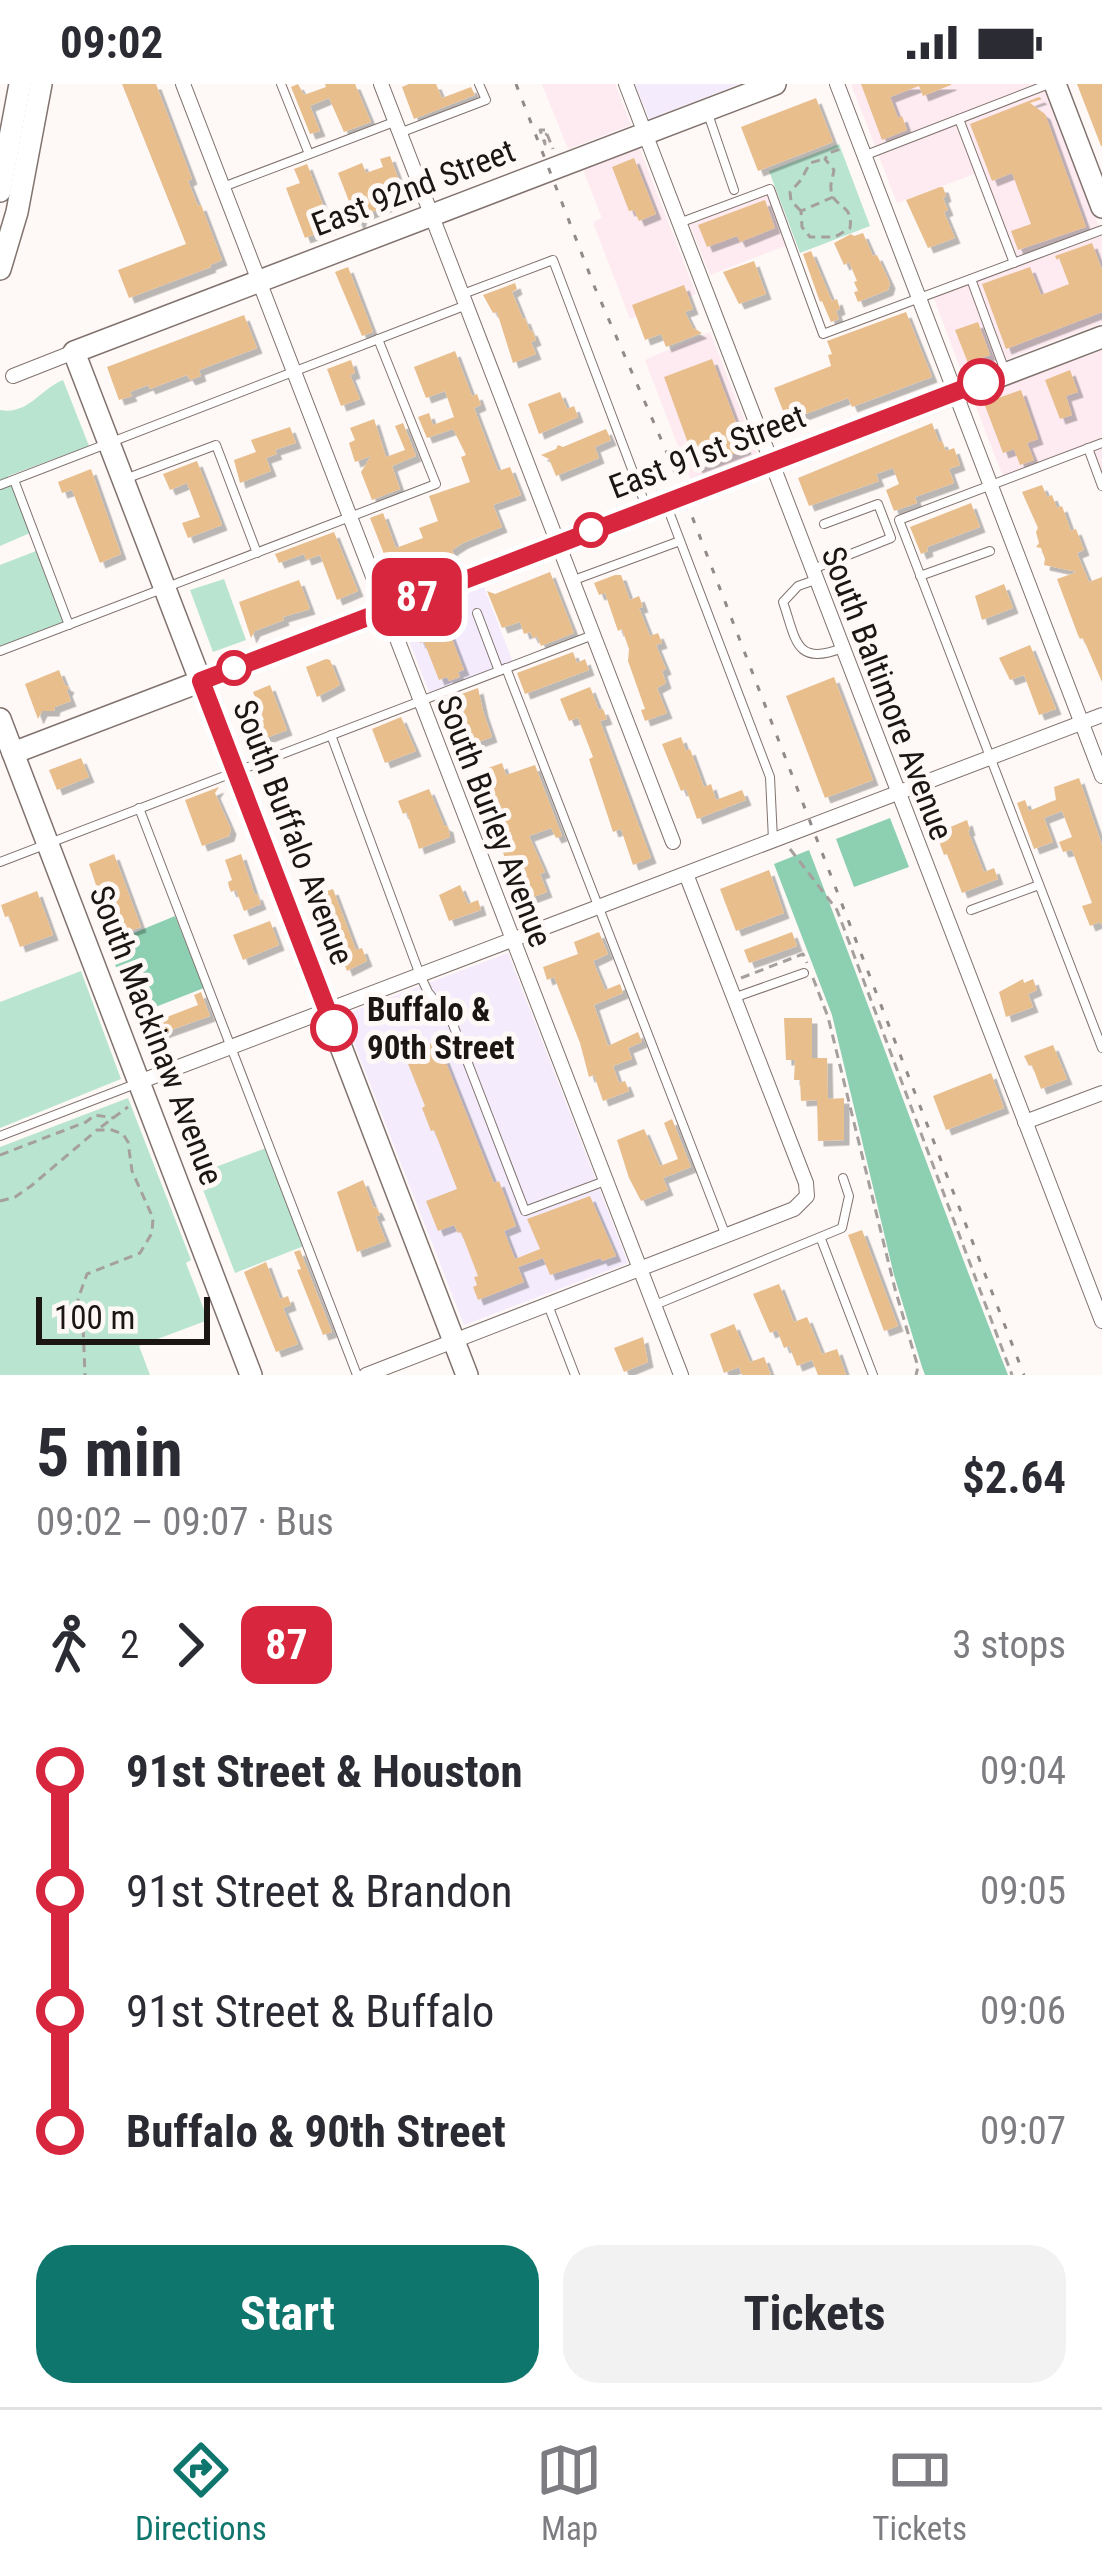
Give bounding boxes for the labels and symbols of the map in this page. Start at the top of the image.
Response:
street label: East 92nd Street [306,131,520,244]
unlabelled marker [959,360,1003,404]
street label: East 91st Street [604,396,811,507]
unlabelled marker [575,514,607,546]
street label: South Baltimore Avenue [814,541,961,845]
line badge: 87 [363,558,471,636]
unlabelled marker [218,652,250,684]
street label: South Burley Avenue [429,690,560,952]
street label: South Buffalo Avenue [225,694,362,970]
street label: South Mackinaw Avenue [81,880,232,1190]
place label: Buffalo & 90th Street [367,990,515,1067]
marker: Buffalo & 90th Street [312,1006,356,1050]
scale bar [36,1291,210,1344]

